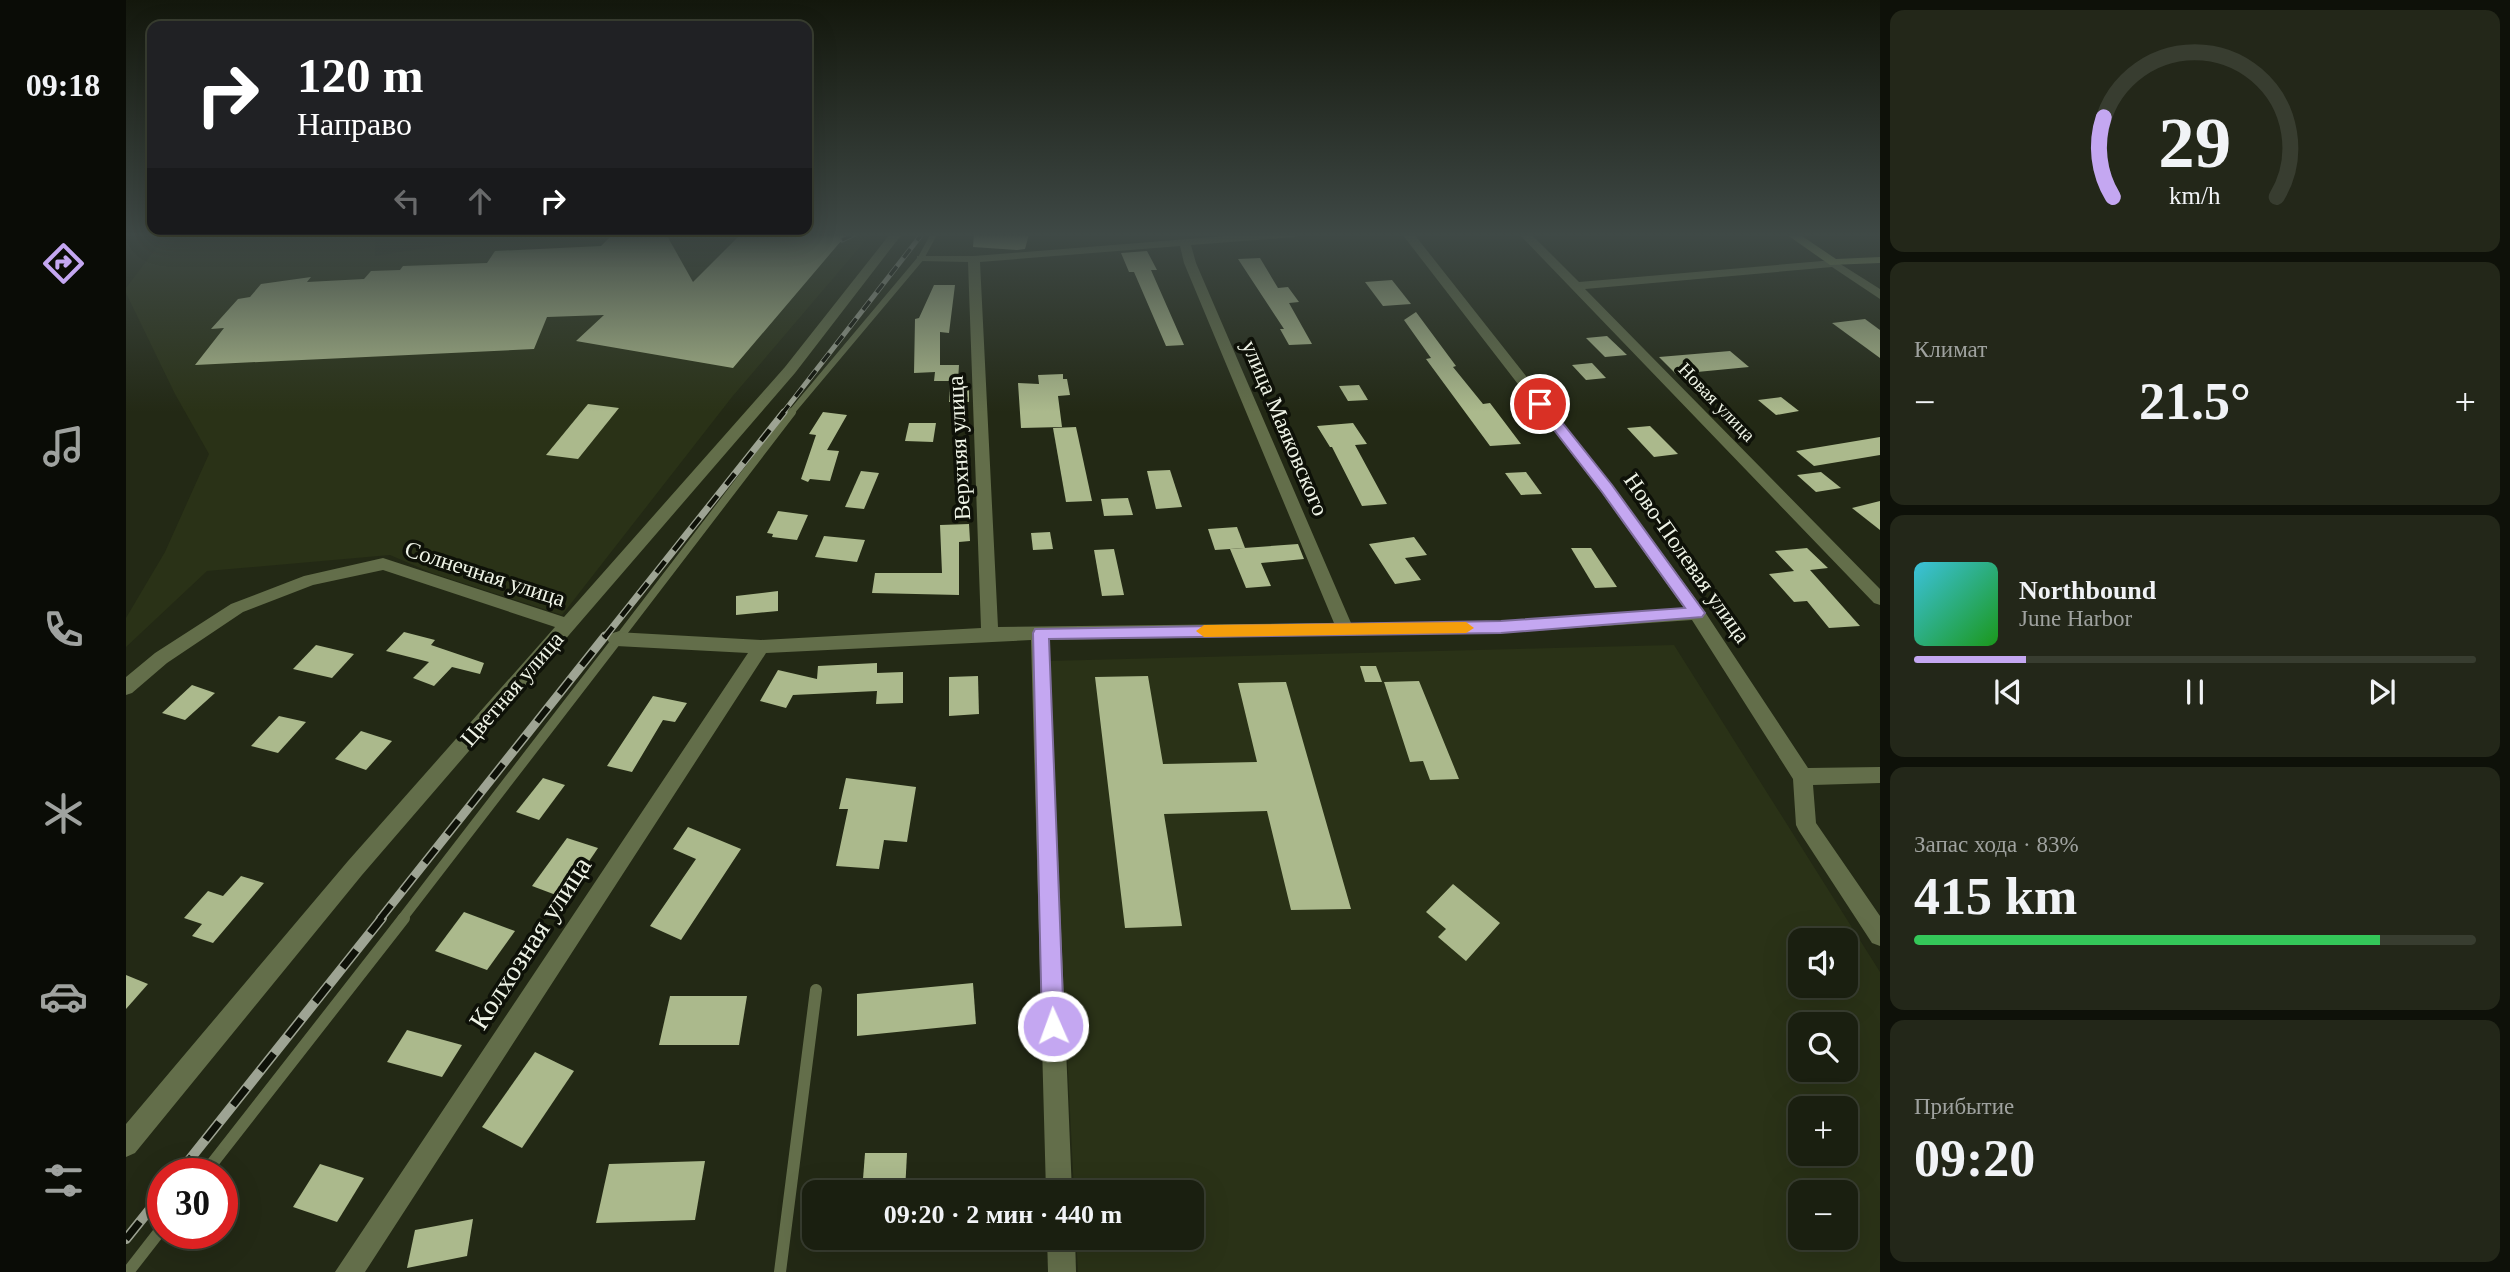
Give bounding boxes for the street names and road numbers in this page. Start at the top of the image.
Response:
street label: улица Маяковского [1237,337,1333,519]
street label: Новая улица [1674,358,1760,446]
street label: Верхняя улица [943,375,975,521]
street label: Ново-Полевая улица [1619,468,1755,648]
street label: Солнечная улица [402,536,568,612]
street label: Цветная улица [456,627,568,751]
street label: Колхозная улица [463,851,598,1035]

